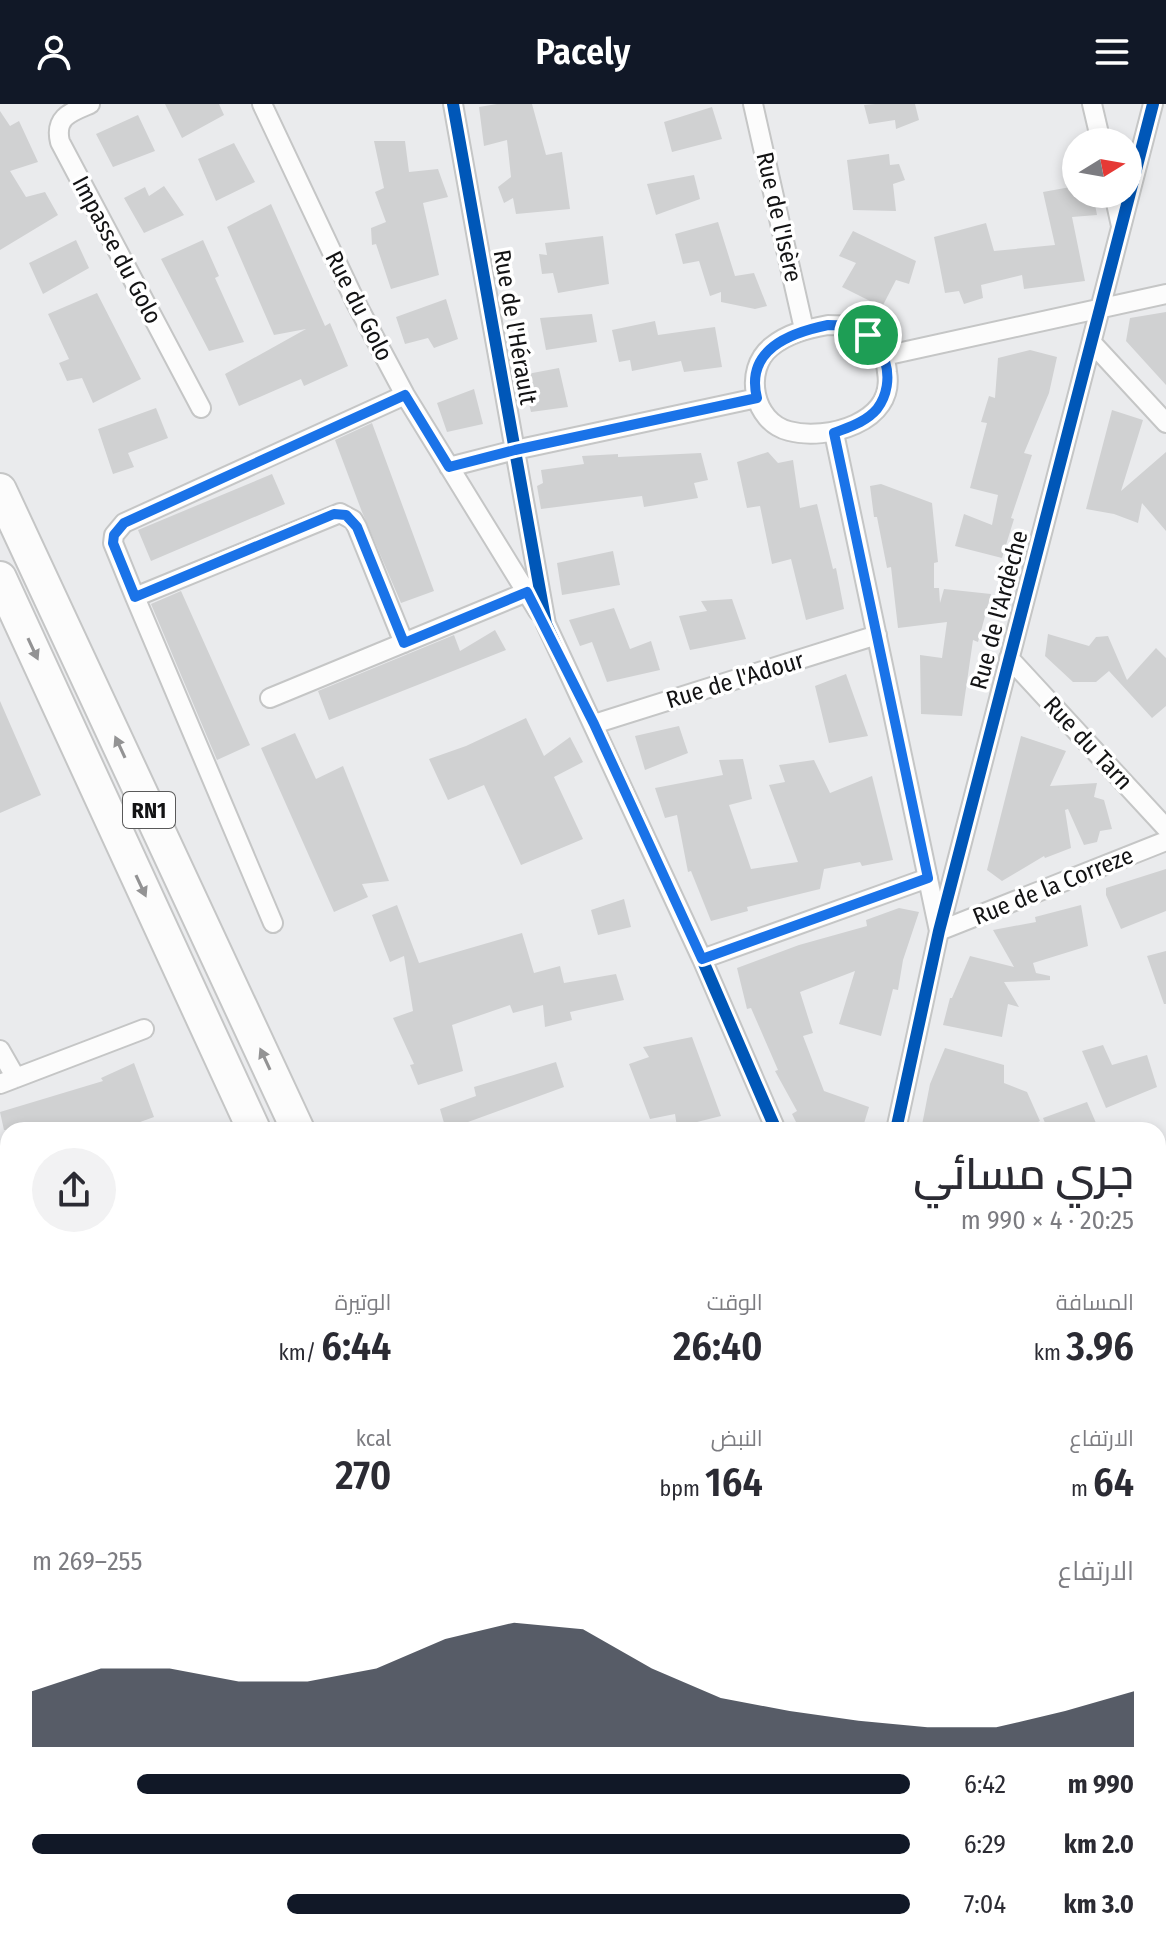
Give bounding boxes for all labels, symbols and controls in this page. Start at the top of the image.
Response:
icon: person [32,30,76,74]
text: Pacely [536,30,630,74]
icon: menu [1090,30,1134,74]
north arrow [1062,128,1142,208]
map controls [1062,128,1142,208]
street label: Rue de l'Isère [750,149,808,285]
street label: Impasse du Golo [66,172,168,328]
street label: Rue du Golo [319,246,399,366]
street label: Rue de l'Hérault [488,247,542,407]
pin [834,301,902,369]
icon: arrive [846,313,890,357]
street label: Rue de l'Ardèche [964,527,1034,693]
one-way arrow [26,638,39,661]
street label: Rue de l'Adour [663,646,808,714]
street label: Rue du Tarn [1038,691,1138,795]
one-way arrow [113,736,127,759]
road number: RN1 [123,792,175,828]
street label: Rue de la Correze [969,841,1137,931]
one-way arrow [134,874,148,897]
one-way arrow [258,1048,272,1071]
button: share [32,1148,116,1232]
text: جري مسائي [913,1148,1134,1201]
text: 20:25 · 4 × 990 m [961,1205,1134,1236]
text: الوتيرة [335,1289,391,1316]
text: الوقت [707,1289,763,1316]
text: المسافة [1056,1289,1134,1316]
text: 6:44 [321,1323,391,1371]
text: 26:40 [673,1323,763,1371]
text: 3.96 [1066,1323,1134,1371]
text: /km [279,1339,321,1366]
text: km [1034,1339,1066,1366]
text: kcal [356,1425,391,1452]
text: النبض [711,1425,763,1452]
text: الارتفاع [1070,1425,1134,1452]
text: 270 [335,1452,391,1500]
text: 164 [705,1459,763,1507]
text: 64 [1093,1459,1134,1507]
text: bpm [660,1475,705,1502]
text: m [1071,1475,1093,1502]
text: 255–269 m [32,1546,142,1577]
text: الارتفاع [1058,1556,1134,1587]
text: 6:42 [964,1769,1006,1800]
text: 990 m [1068,1769,1134,1800]
text: 6:29 [964,1829,1006,1860]
text: 2.0 km [1064,1829,1134,1860]
text: 7:04 [964,1889,1006,1920]
text: 3.0 km [1063,1889,1134,1920]

